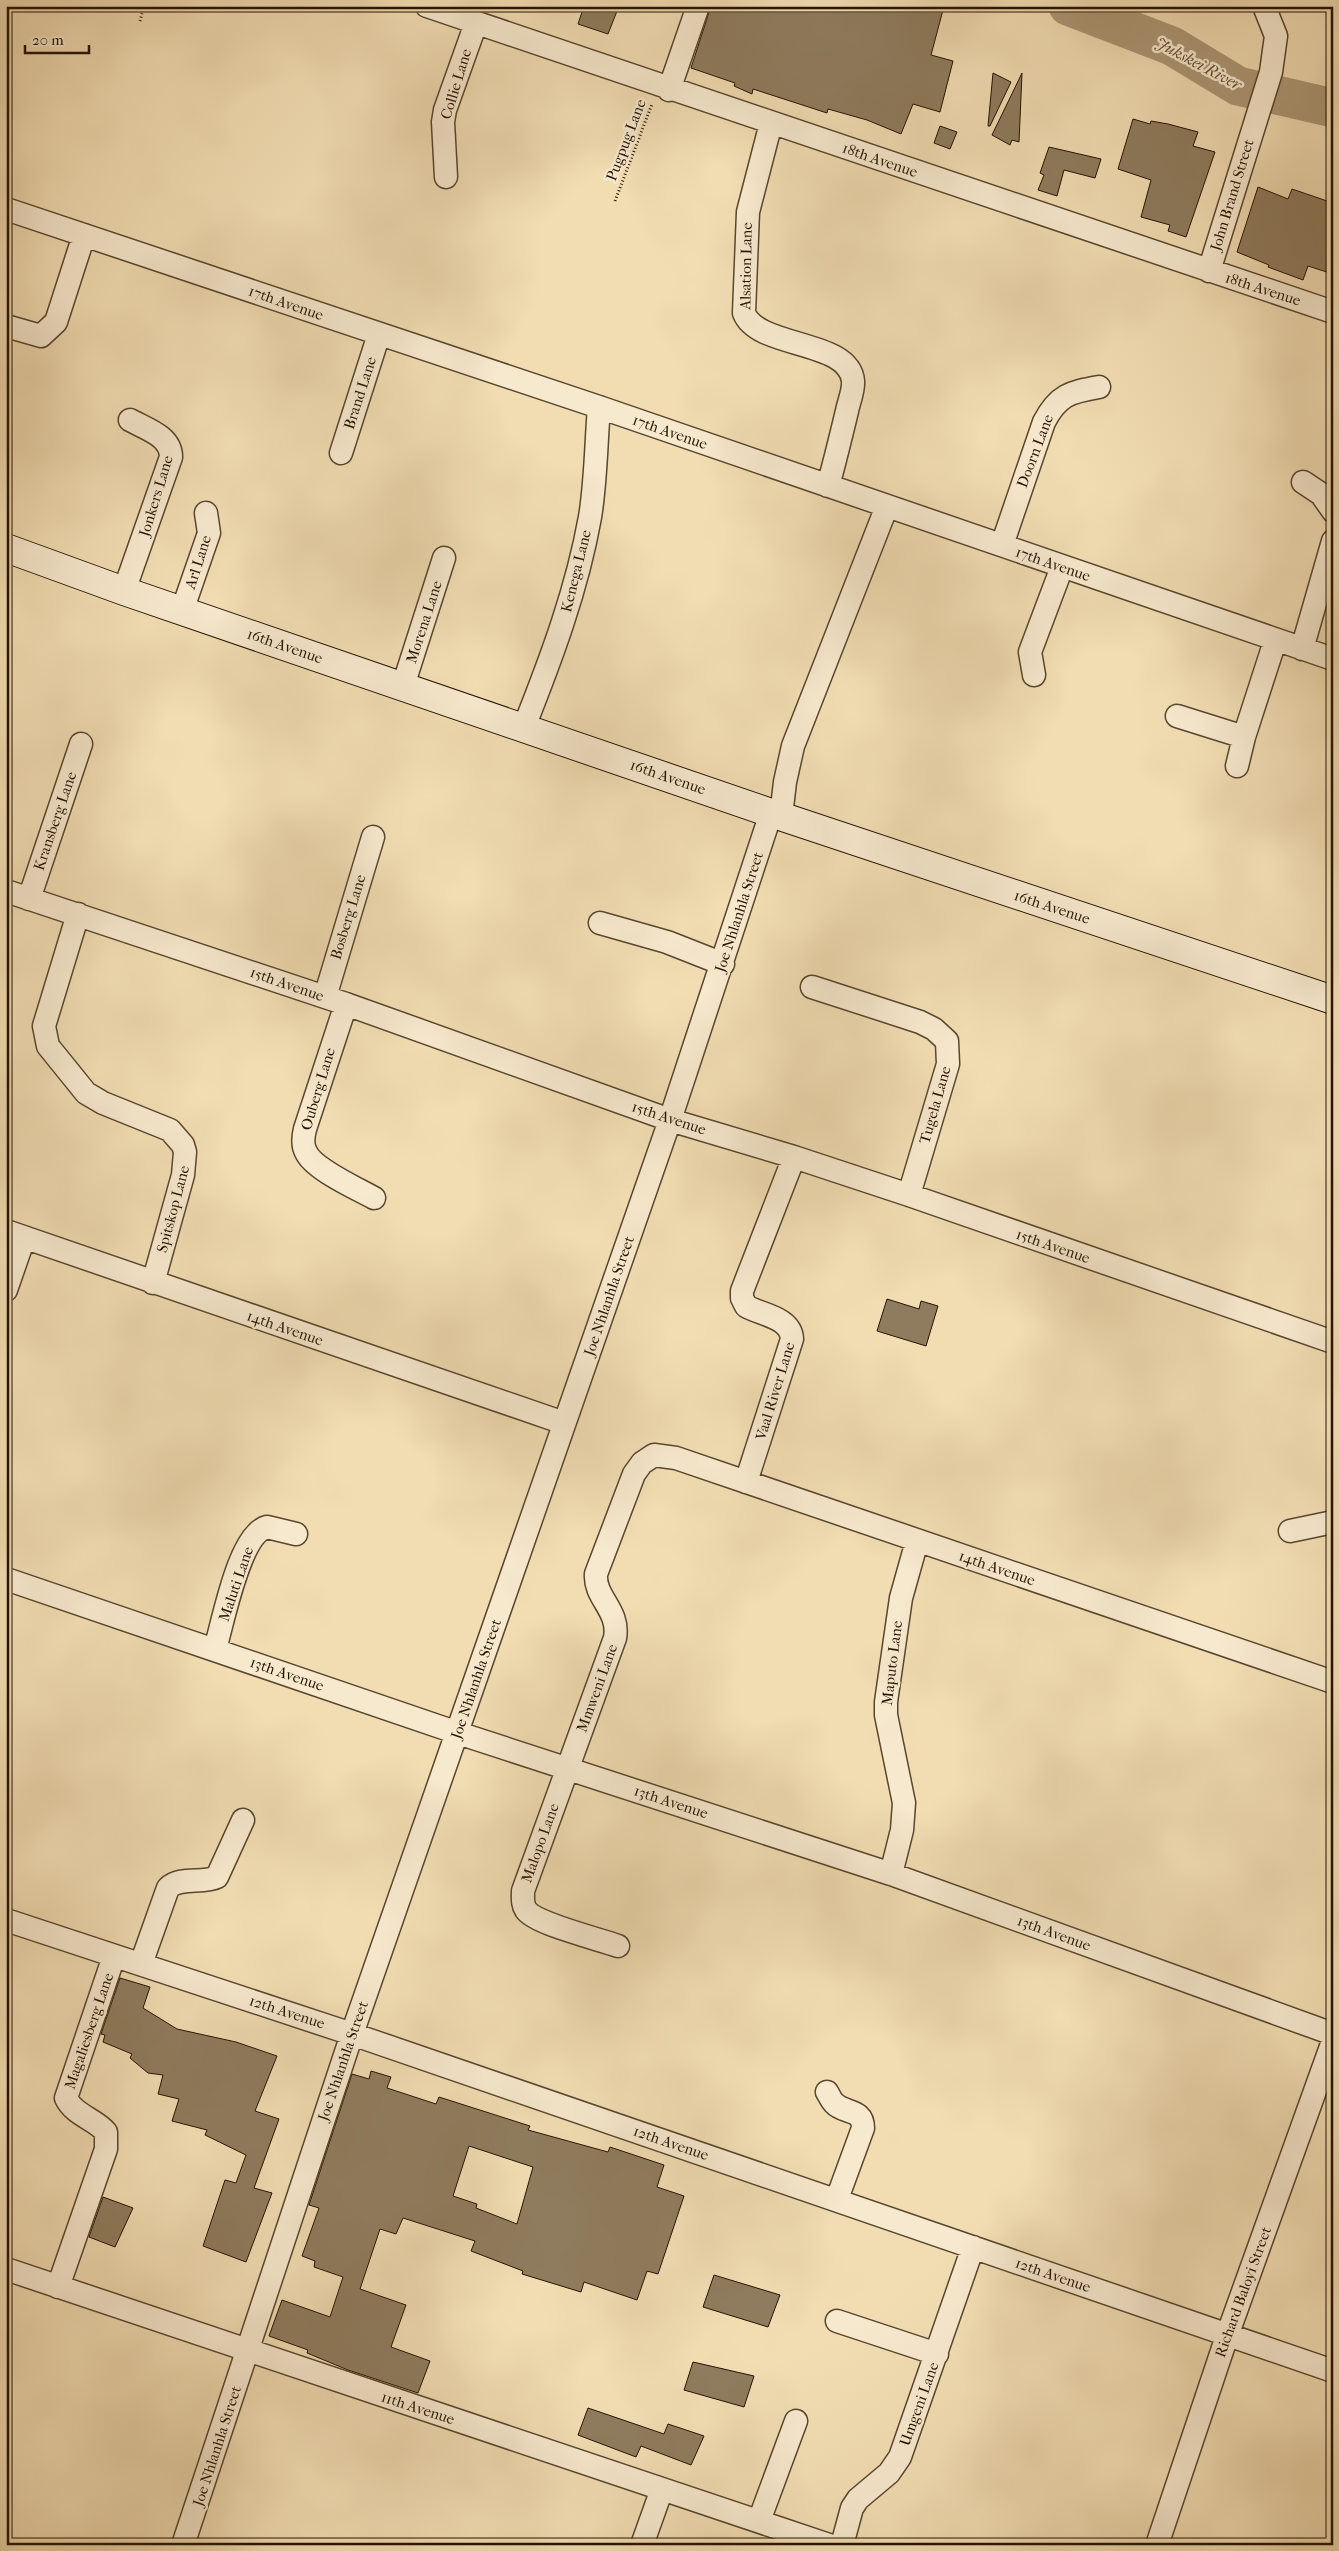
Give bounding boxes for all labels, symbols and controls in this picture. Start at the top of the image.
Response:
scale bar [25,22,89,54]
text: 20 m [32,31,64,49]
water label: Jukskei River [1153,33,1246,95]
street label: Collie Lane [437,46,475,122]
street label: Pugpug Lane [602,96,650,183]
street label: John Brand Street [1206,136,1258,254]
street label: 18th Avenue [840,139,920,181]
street label: Alsation Lane [736,222,756,311]
street label: 18th Avenue [1223,268,1304,310]
street label: 17th Avenue [246,282,326,324]
street label: Brand Lane [340,354,380,432]
street label: 17th Avenue [630,411,710,453]
street label: Doorn Lane [1013,411,1057,490]
street label: Jonkers Lane [135,453,177,540]
street label: Kenega Lane [557,527,595,614]
street label: Arl Lane [181,532,215,592]
street label: 17th Avenue [1013,543,1093,585]
street label: Morena Lane [402,578,446,666]
street label: 16th Avenue [245,625,326,668]
street label: 16th Avenue [628,756,709,799]
street label: Kransberg Lane [30,769,81,873]
street label: Joe Nhlanhla Street [711,849,767,975]
street label: Bosberg Lane [327,872,370,962]
street label: 16th Avenue [1012,886,1093,928]
street label: 15th Avenue [248,963,327,1005]
street label: Ouberg Lane [297,1045,339,1132]
street label: Tugela Lane [915,1064,955,1146]
street label: 15th Avenue [630,1098,709,1139]
street label: Spitskop Lane [153,1163,193,1255]
street label: 15th Avenue [1014,1225,1093,1267]
street label: Joe Nhlanhla Street [580,1233,638,1359]
street label: 14th Avenue [244,1307,326,1350]
street label: Vaal River Lane [751,1339,799,1443]
street label: Maluti Lane [215,1544,257,1624]
street label: 14th Avenue [956,1547,1038,1590]
street label: Joe Nhlanhla Street [447,1616,505,1742]
street label: Maputo Lane [878,1619,906,1706]
street label: Mmweni Lane [573,1641,621,1735]
street label: 13th Avenue [248,1653,327,1695]
street label: 13th Avenue [632,1782,711,1823]
street label: Malopo Lane [517,1800,563,1885]
street label: 13th Avenue [1015,1911,1094,1955]
street label: Magaliesberg Lane [61,1970,118,2092]
street label: 12th Avenue [247,1991,328,2033]
street label: Joe Nhlanhla Street [314,1998,372,2124]
street label: 12th Avenue [631,2122,712,2164]
street label: Richard Baloyi Street [1211,2224,1275,2360]
street label: 12th Avenue [1013,2254,1094,2296]
street label: Umgeni Lane [895,2359,943,2448]
street label: Joe Nhlanhla Street [189,2383,245,2509]
street label: 11th Avenue [379,2388,458,2428]

